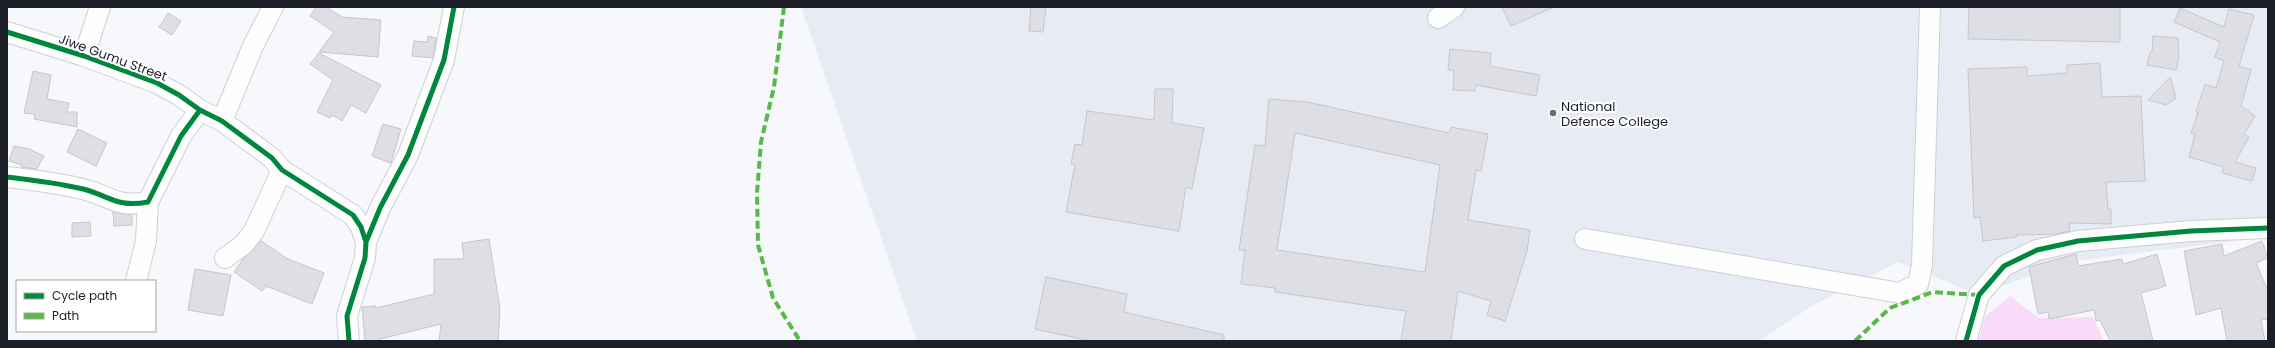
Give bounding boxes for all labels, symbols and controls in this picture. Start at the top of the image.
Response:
street label: Jiwe Gumu Street [56,29,170,86]
place label: National Defence College [1561,97,1668,131]
marker: National Defence College [1548,108,1558,118]
legend [16,280,156,332]
text: Cycle path [52,287,117,304]
text: Path [52,307,79,324]

